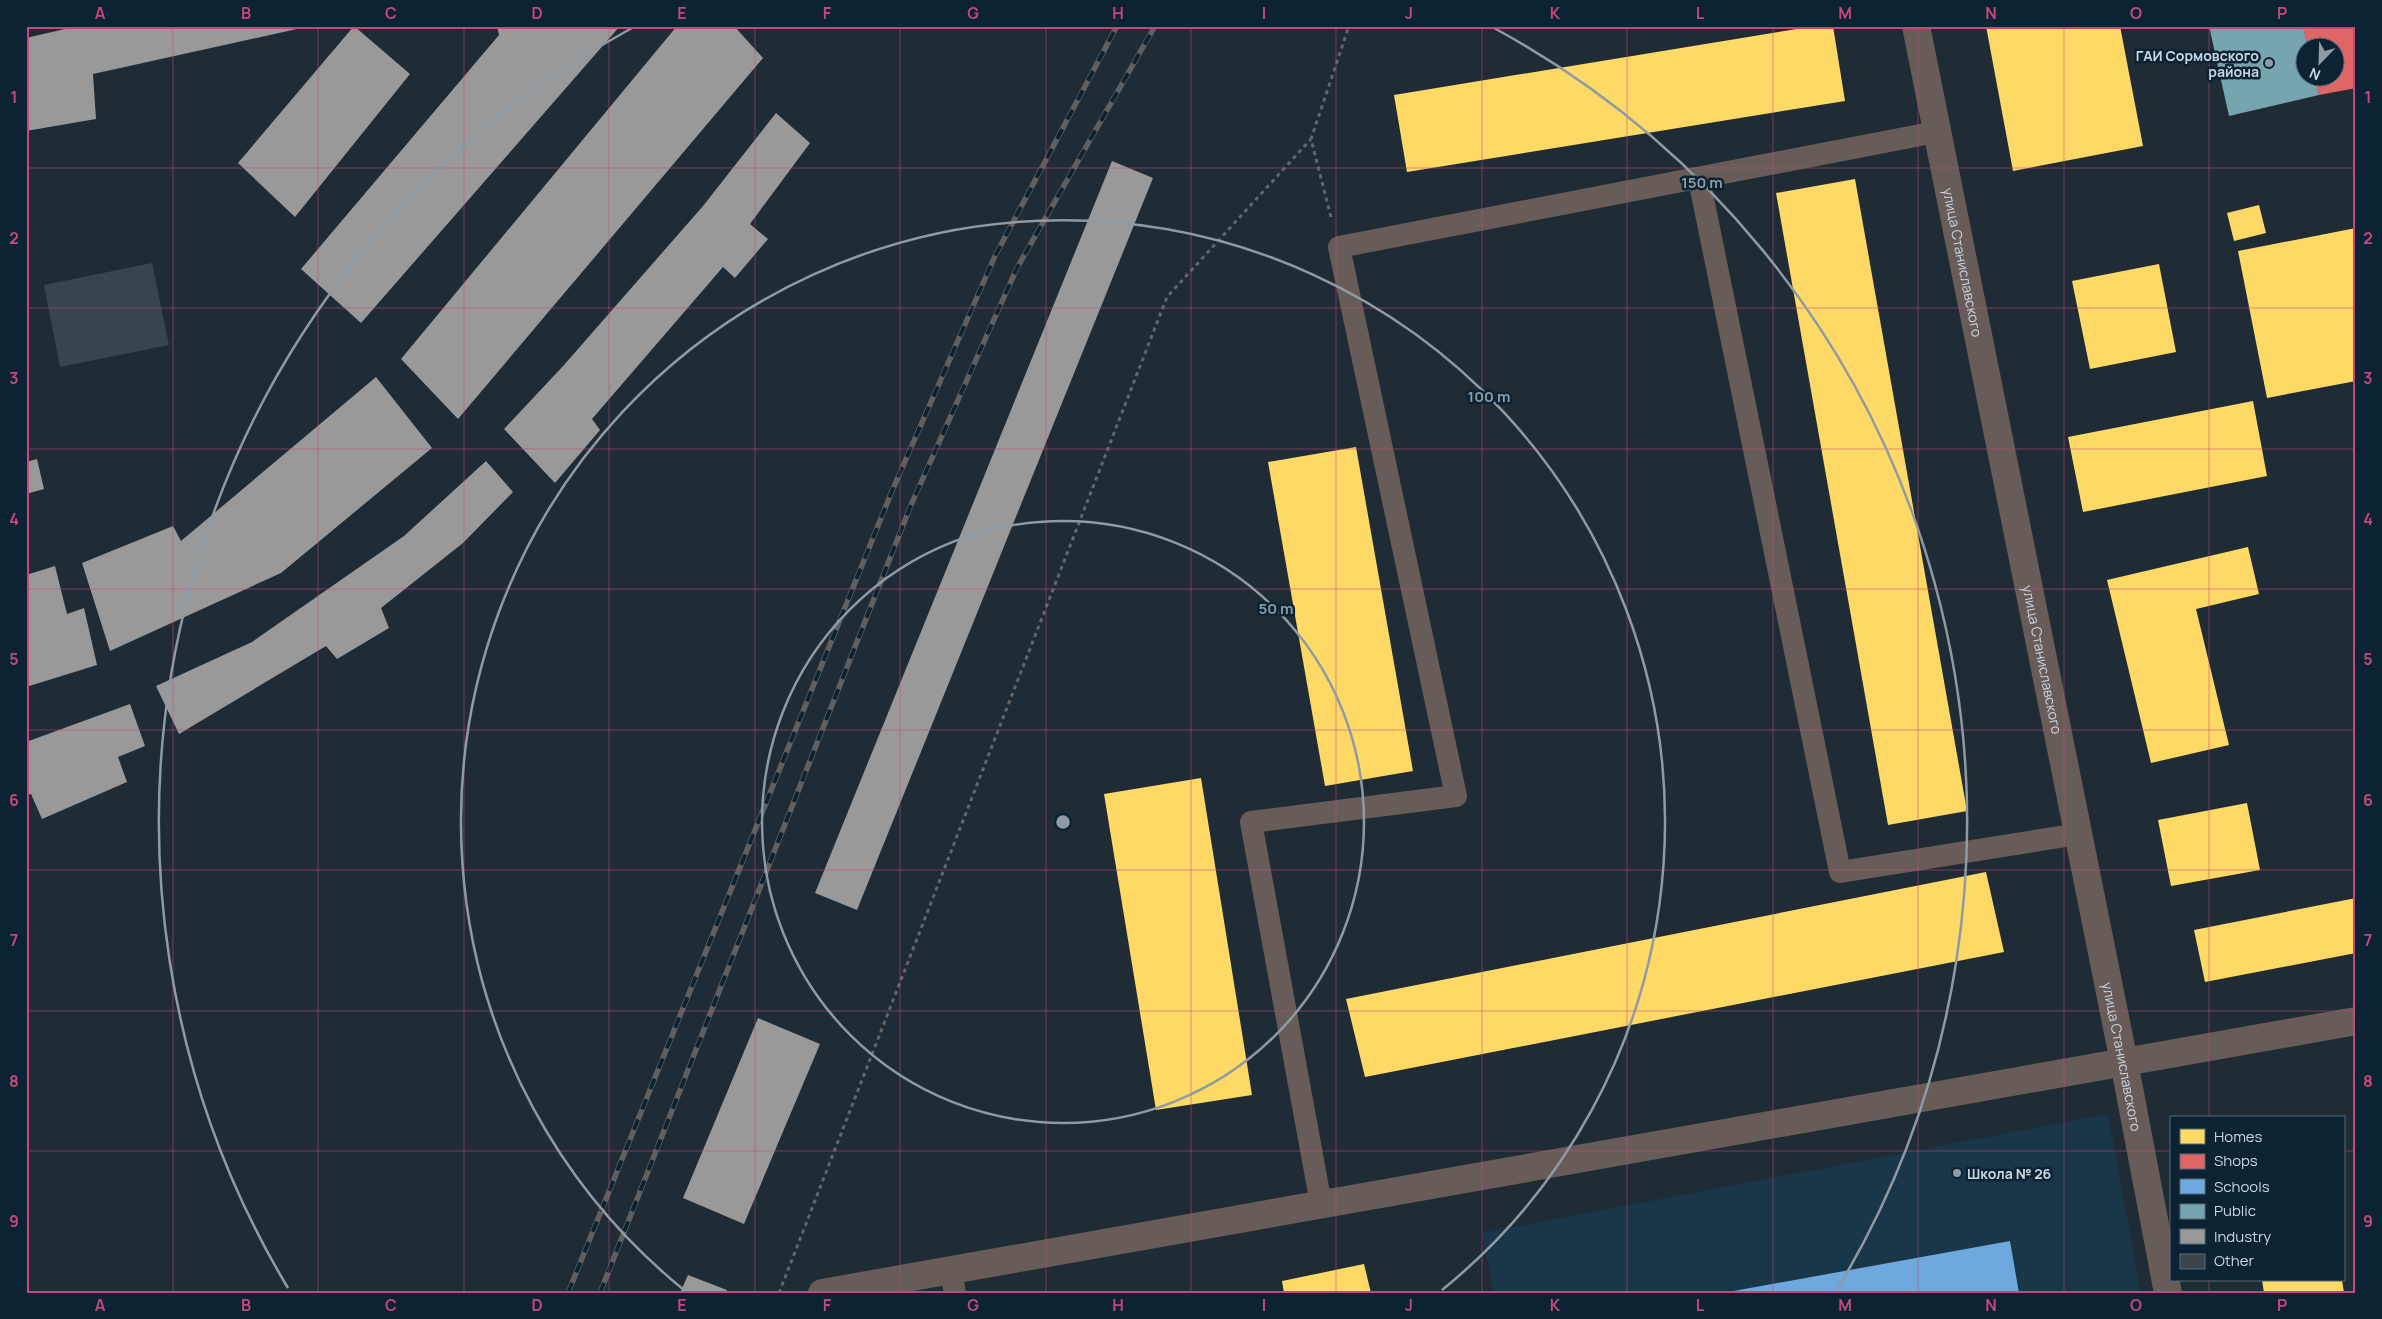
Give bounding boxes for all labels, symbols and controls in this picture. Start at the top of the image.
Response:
text: A [95,2,106,24]
text: B [241,2,251,24]
text: C [385,2,397,24]
text: D [531,2,543,24]
text: E [677,2,687,24]
text: F [823,2,832,24]
text: G [967,2,979,24]
text: H [1112,2,1124,24]
text: I [1262,2,1266,24]
text: J [1405,2,1413,24]
text: K [1550,2,1561,24]
text: L [1696,2,1705,24]
text: M [1838,2,1852,24]
text: N [1985,2,1997,24]
text: O [2130,2,2142,24]
text: P [2277,2,2287,24]
north arrow [2294,38,2344,88]
place label: ГАИ Сормовского района [2136,46,2259,81]
marker: ГАИ Сормовского района [2263,57,2275,69]
text: N [2306,64,2323,85]
text: 1 [10,86,18,108]
text: 1 [2364,86,2372,108]
text: 150 m [1681,172,1723,193]
street label: улица Станиславского [1939,186,1988,338]
text: 2 [9,227,19,249]
text: 2 [2363,227,2373,249]
text: 3 [9,367,19,389]
text: 3 [2363,367,2373,389]
text: 100 m [1468,386,1510,407]
text: 4 [9,508,19,530]
text: 4 [2363,508,2373,530]
street label: улица Станиславского [2019,583,2067,736]
text: 50 m [1258,598,1294,619]
text: 5 [9,648,19,670]
text: 5 [2363,648,2373,670]
text: 6 [9,789,19,811]
text: 6 [2363,789,2373,811]
centre of rings [1054,813,1072,831]
text: 7 [10,929,18,951]
text: 7 [2364,929,2372,951]
street label: улица Станиславского [2099,980,2146,1133]
text: 8 [9,1070,19,1092]
text: 8 [2363,1070,2373,1092]
legend [2170,1116,2344,1282]
text: Homes [2214,1126,2263,1147]
text: Shops [2214,1150,2258,1171]
place label: Школа № 26 [1967,1164,2051,1183]
marker: Школа № 26 [1951,1167,1963,1179]
text: Schools [2214,1176,2270,1197]
text: Public [2214,1200,2256,1221]
text: 9 [9,1210,19,1232]
text: 9 [2363,1210,2373,1232]
text: Industry [2214,1226,2271,1247]
text: Other [2214,1250,2255,1271]
text: A [95,1294,106,1316]
text: B [241,1294,251,1316]
text: C [385,1294,397,1316]
text: D [531,1294,543,1316]
text: E [677,1294,687,1316]
text: F [823,1294,832,1316]
text: G [967,1294,979,1316]
text: H [1112,1294,1124,1316]
text: I [1262,1294,1266,1316]
text: J [1405,1294,1413,1316]
text: K [1550,1294,1561,1316]
text: L [1696,1294,1705,1316]
text: M [1838,1294,1852,1316]
text: N [1985,1294,1997,1316]
text: O [2130,1294,2142,1316]
text: P [2277,1294,2287,1316]

